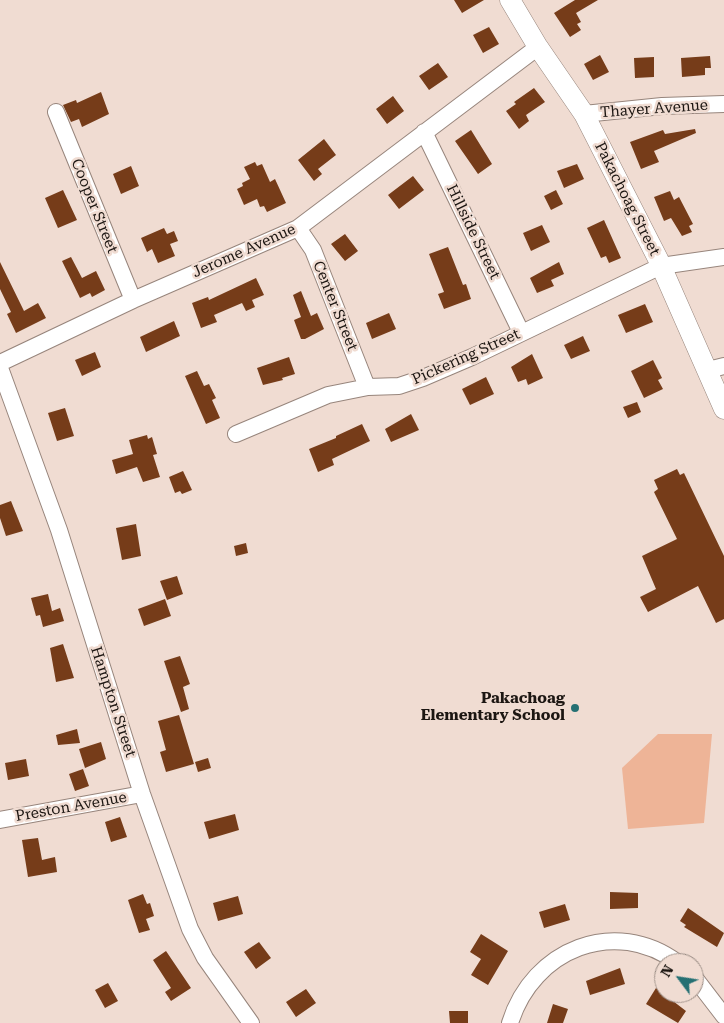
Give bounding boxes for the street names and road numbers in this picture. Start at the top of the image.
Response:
street label: Thayer Avenue [599,96,709,122]
street label: Pakachoag Street [591,139,663,259]
street label: Cooper Street [67,156,121,256]
street label: Hillside Street [442,182,504,282]
street label: Jerome Avenue [190,220,298,282]
street label: Center Street [309,258,361,354]
street label: Pickering Street [409,325,523,389]
street label: Hampton Street [87,644,139,760]
street label: Preston Avenue [14,788,128,826]

